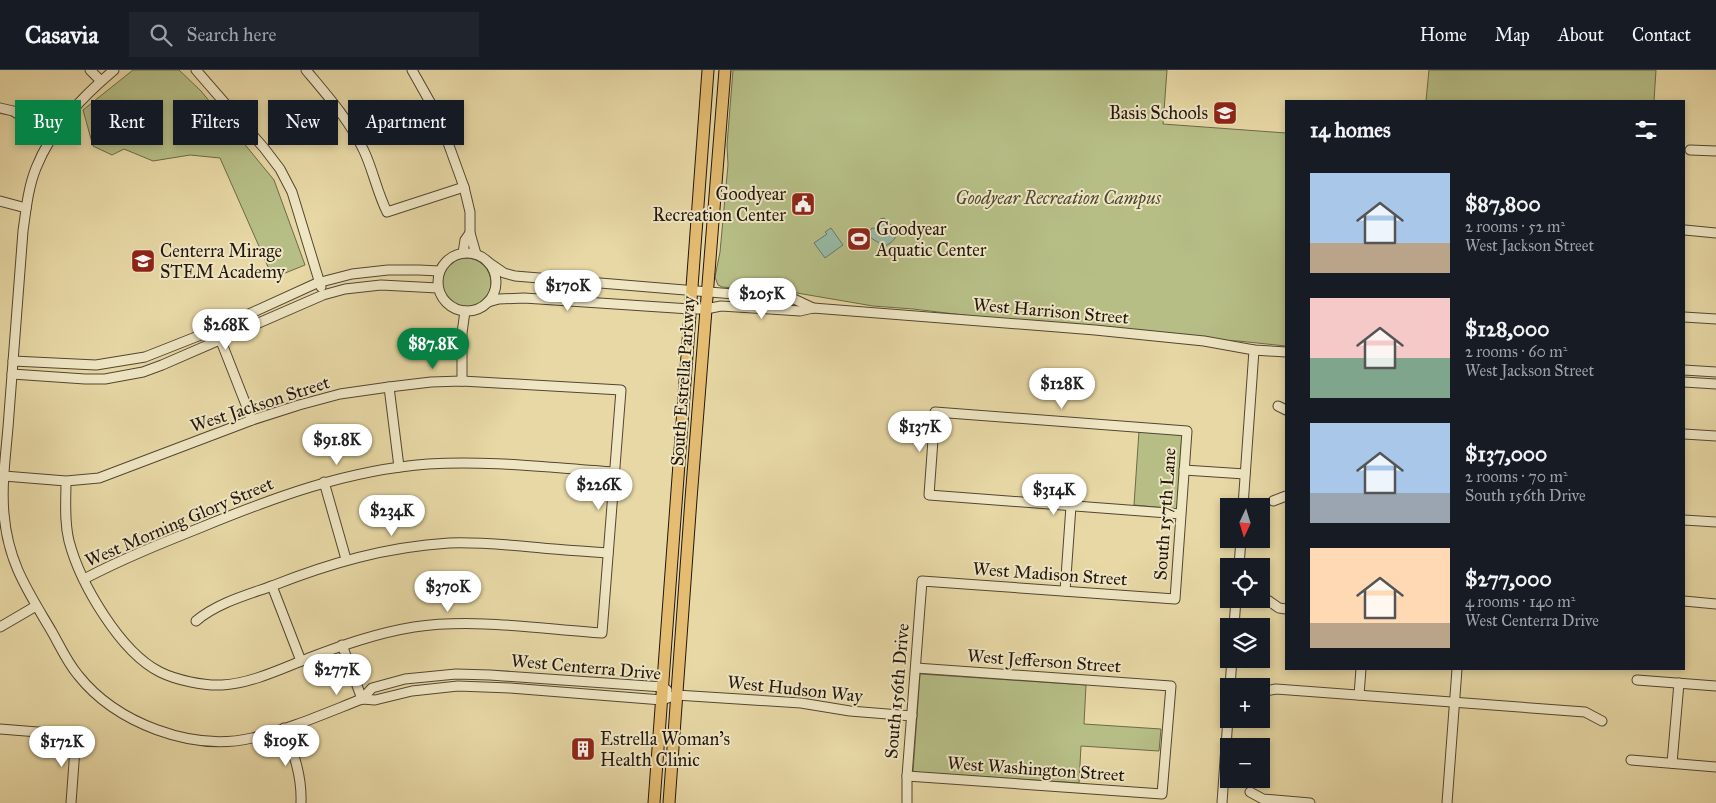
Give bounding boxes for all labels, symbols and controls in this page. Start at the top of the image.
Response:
search box [129,12,479,57]
text: Casavia [25,20,99,50]
icon: search [147,21,175,49]
text: Search here [187,23,276,46]
text: Home [1420,24,1467,46]
text: Map [1495,24,1530,46]
text: About [1558,24,1604,46]
text: Contact [1632,24,1691,46]
chip: Buy [15,100,81,145]
chip: Rent [91,100,163,145]
chip: Filters [173,100,258,145]
chip: New [268,100,338,145]
chip: Apartment [348,100,464,145]
school or university icon: Basis Schools [1212,100,1238,126]
place label: Basis Schools [1109,102,1208,124]
icon: filters [1632,116,1660,144]
text: 14 homes [1310,117,1391,143]
place label: Goodyear Recreation Center [653,183,786,226]
park label: Goodyear Recreation Campus [955,187,1162,210]
public building icon: Goodyear Recreation Center [790,191,816,217]
text: $87,800 [1465,191,1541,217]
icon: home [1350,193,1410,253]
text: 2 rooms · 52 m² [1465,217,1565,236]
place label: Goodyear Aquatic Center [875,218,987,262]
sports icon: Goodyear Aquatic Center [846,226,872,252]
text: West Jackson Street [1465,236,1594,255]
place label: Centerra Mirage STEM Academy [160,240,286,283]
school or university icon: Centerra Mirage STEM Academy [130,248,156,274]
pin: $170K [533,270,603,312]
text: $170K [545,276,591,295]
pin: $205K [727,278,797,320]
text: $205K [739,284,785,303]
street label: West Harrison Street [972,293,1130,329]
street label: South Estrella Parkway [666,295,700,467]
pin: $268K [191,308,261,351]
text: $268K [203,315,249,334]
text: $128,000 [1465,316,1550,342]
icon: home [1350,318,1410,378]
pin: $87.8K [392,328,474,370]
text: $87.8K [408,334,458,353]
text: 2 rooms · 60 m² [1465,342,1567,361]
text: West Jackson Street [1465,361,1594,380]
pin: $128K [1027,368,1097,410]
street label: West Jackson Street [188,371,333,438]
text: $128K [1040,374,1084,393]
pin: $137K [885,410,955,453]
text: $137K [899,417,941,436]
pin: $91.8K [296,424,378,466]
text: $91.8K [313,430,361,449]
text: $137,000 [1465,441,1547,467]
icon: home [1350,443,1410,503]
street label: South 157th Lane [1149,447,1181,581]
text: 2 rooms · 70 m² [1465,467,1568,486]
pin: $226K [564,468,634,511]
street label: West Morning Glory Street [82,472,277,573]
pin: $314K [1019,474,1089,516]
text: $226K [577,475,621,494]
text: $314K [1033,480,1075,499]
text: South 156th Drive [1465,486,1586,505]
pin: $234K [357,494,427,537]
north arrow [1220,498,1270,548]
map controls [1220,498,1270,788]
text: $234K [370,501,414,520]
street label: West Madison Street [972,558,1129,590]
button: locate [1220,558,1270,608]
text: $277,000 [1465,566,1552,592]
icon: home [1350,568,1410,628]
pin: $370K [413,570,483,613]
text: $370K [425,577,471,596]
text: 4 rooms · 140 m² [1465,592,1575,611]
text: West Centerra Drive [1465,611,1599,630]
button: layers [1220,618,1270,668]
street label: South 156th Drive [880,622,914,760]
street label: West Jefferson Street [966,645,1122,678]
street label: West Centerra Drive [510,649,662,685]
pin: $277K [302,654,372,696]
text: $277K [314,660,360,679]
street label: West Hudson Way [726,671,864,707]
button: + [1220,678,1270,728]
pin: $109K [251,724,321,767]
pin: $172K [27,726,97,768]
place label: Estrella Woman's Health Clinic [600,728,730,771]
text: $109K [263,731,309,750]
text: $172K [40,732,84,751]
building icon: Estrella Woman's Health Clinic [570,736,596,762]
button: − [1220,738,1270,788]
street label: West Washington Street [946,752,1126,787]

